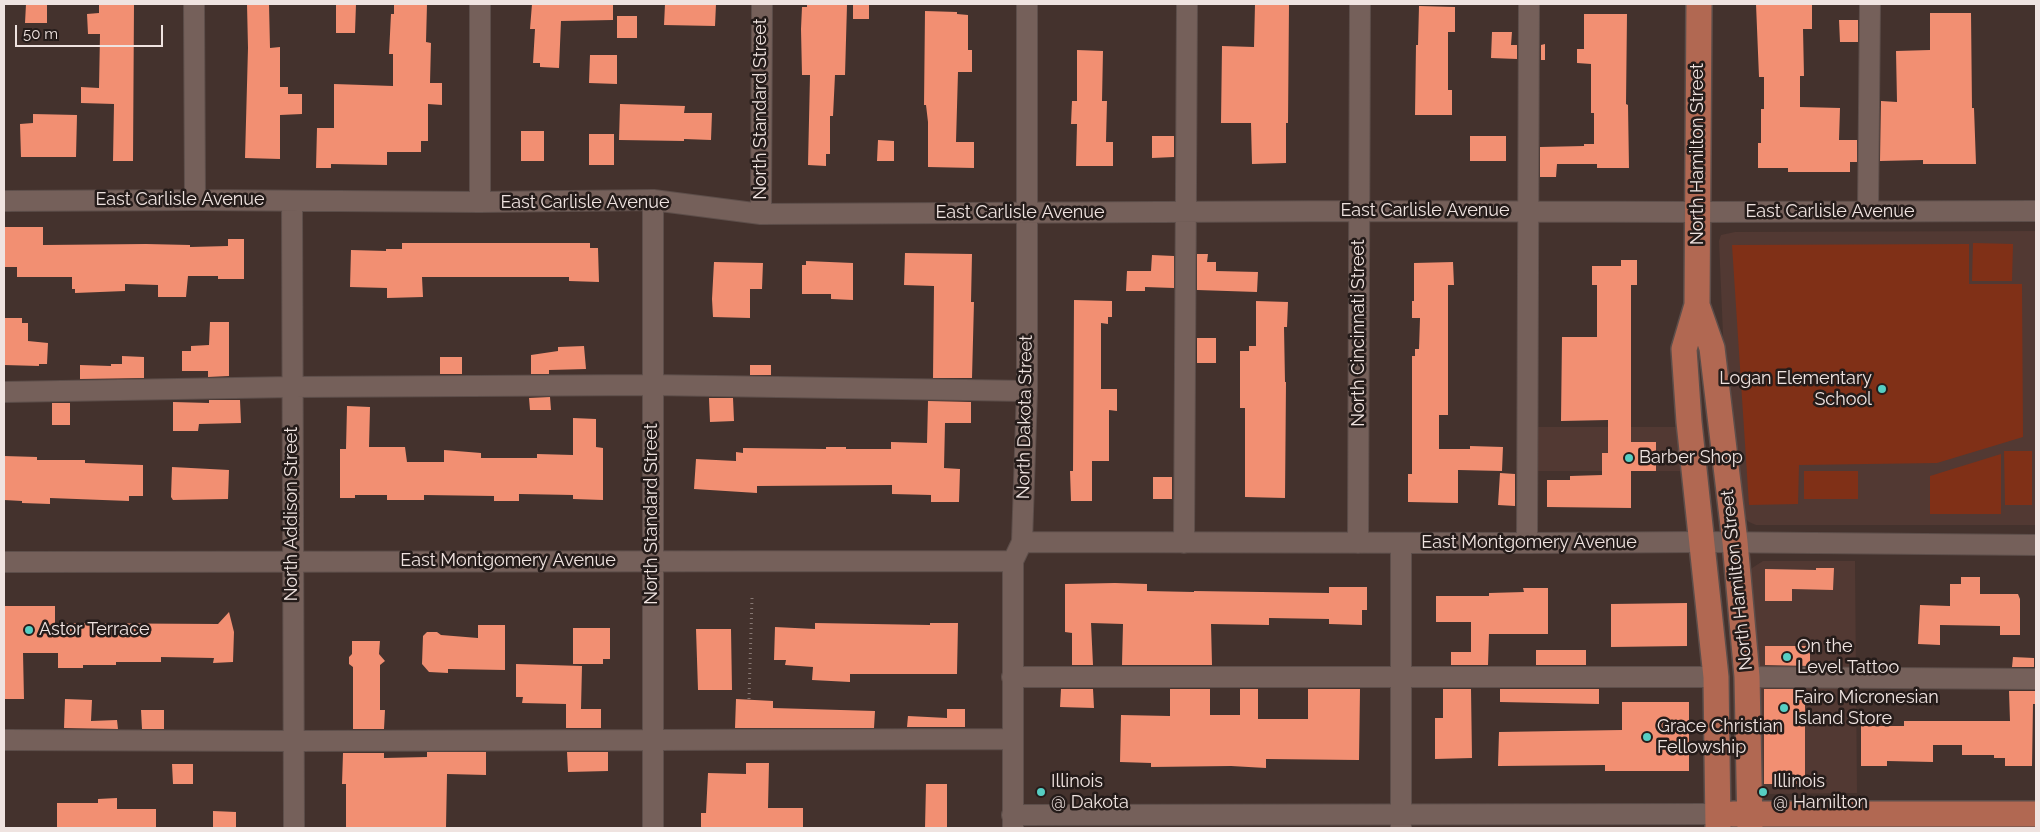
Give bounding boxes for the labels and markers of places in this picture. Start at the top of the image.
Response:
place label: Logan Elementary School [1719,368,1872,410]
marker: Logan Elementary School [1876,383,1888,395]
place label: Barber Shop [1639,447,1743,469]
marker: Barber Shop [1623,452,1635,464]
place label: Astor Terrace [39,619,150,641]
marker: Astor Terrace [23,624,35,636]
place label: On the Level Tattoo [1797,636,1899,679]
marker: On the Level Tattoo [1781,651,1793,663]
place label: Fairo Micronesian Island Store [1794,687,1939,730]
marker: Fairo Micronesian Island Store [1778,702,1790,714]
place label: Grace Christian Fellowship [1657,716,1783,759]
marker: Grace Christian Fellowship [1641,731,1653,743]
place label: Illinois @ Dakota [1051,771,1129,814]
place label: Illinois @ Hamilton [1773,771,1868,814]
marker: Illinois @ Dakota [1035,786,1047,798]
marker: Illinois @ Hamilton [1757,786,1769,798]

